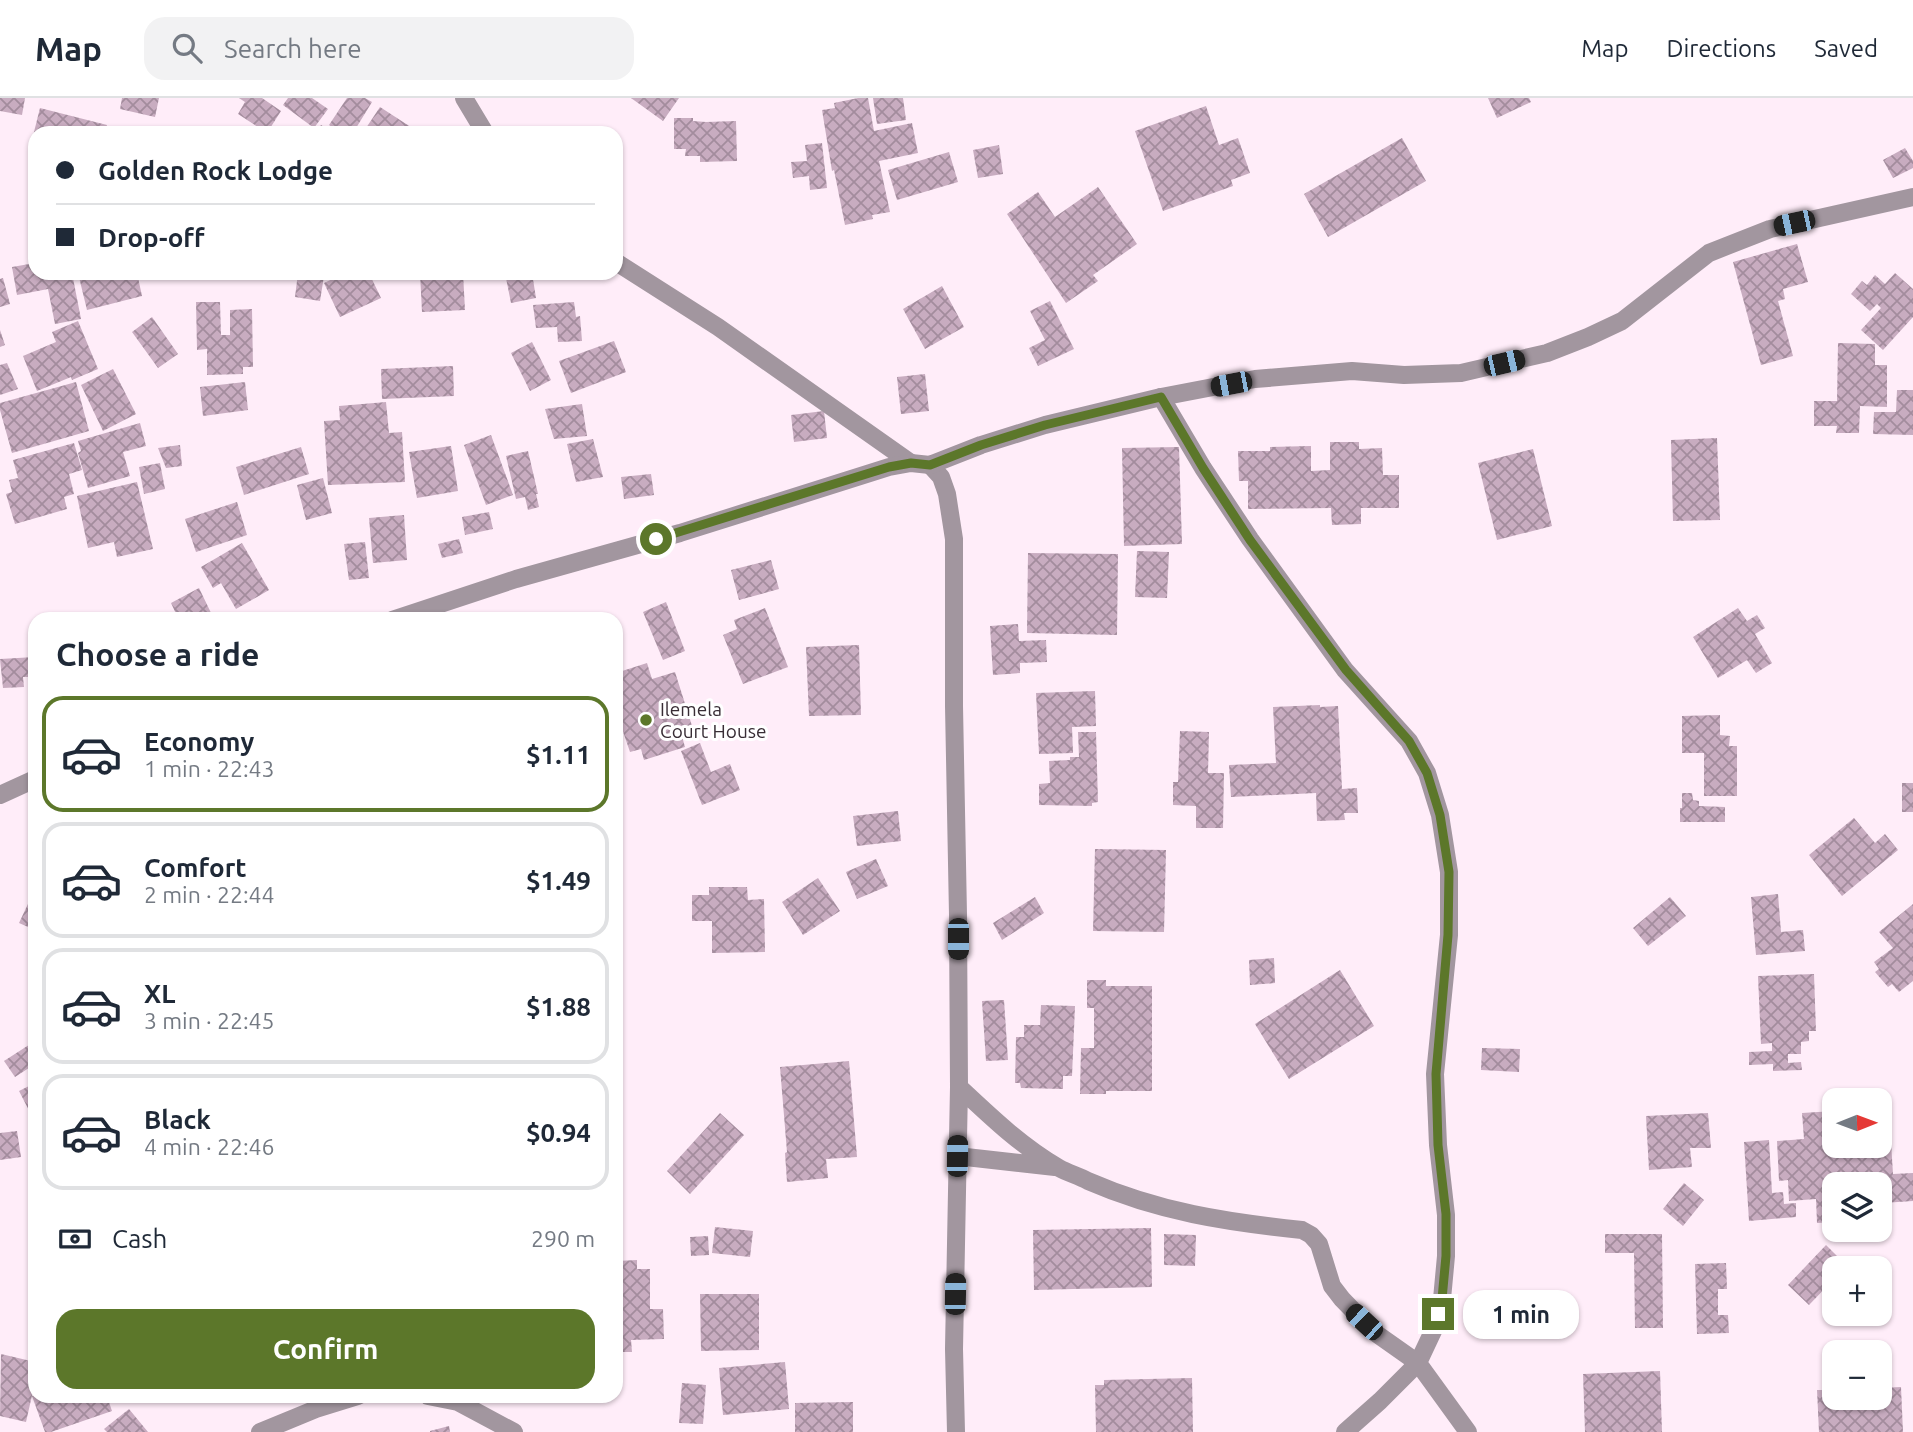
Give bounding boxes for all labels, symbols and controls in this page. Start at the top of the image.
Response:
search box [144,17,634,80]
icon: search [168,29,206,67]
text: Map [35,30,102,67]
text: Search here [224,34,362,63]
text: Map [1581,35,1628,62]
text: Directions [1666,35,1776,62]
text: Saved [1814,35,1878,62]
text: Golden Rock Lodge [98,156,333,185]
car [1772,208,1817,238]
text: Drop-off [98,223,205,252]
car [1482,348,1527,378]
car [1209,370,1254,398]
route start [640,523,672,555]
text: Choose a ride [56,636,259,672]
place label: Ilemela Court House [660,698,767,742]
marker: Ilemela Court House [638,712,654,728]
icon: car [60,723,123,786]
text: Economy [144,727,254,756]
text: $1.11 [526,740,591,769]
text: 1 min · 22:43 [144,756,275,781]
icon: car [60,849,123,912]
text: Comfort [144,853,247,882]
text: $1.49 [526,866,591,895]
text: 2 min · 22:44 [144,882,275,907]
car [948,918,969,960]
icon: car [60,975,123,1038]
text: XL [144,979,175,1008]
text: $1.88 [526,992,591,1021]
text: 3 min · 22:45 [144,1008,275,1033]
north arrow [1822,1088,1892,1158]
map controls [1822,1088,1892,1410]
icon: car [60,1101,123,1164]
text: Black [144,1105,211,1134]
text: $0.94 [526,1118,591,1147]
text: 4 min · 22:46 [144,1134,275,1159]
car [947,1135,968,1177]
button: layers [1822,1172,1892,1242]
icon: cash [56,1220,94,1258]
text: Cash [112,1224,167,1253]
text: 290 m [531,1226,595,1251]
button: + [1822,1256,1892,1326]
car [945,1273,966,1315]
callout: 1 min [1462,1290,1578,1338]
route end [1422,1298,1454,1330]
car [1342,1300,1387,1344]
text: 1 min [1492,1302,1550,1327]
button: Confirm [56,1309,595,1389]
button: − [1822,1340,1892,1410]

